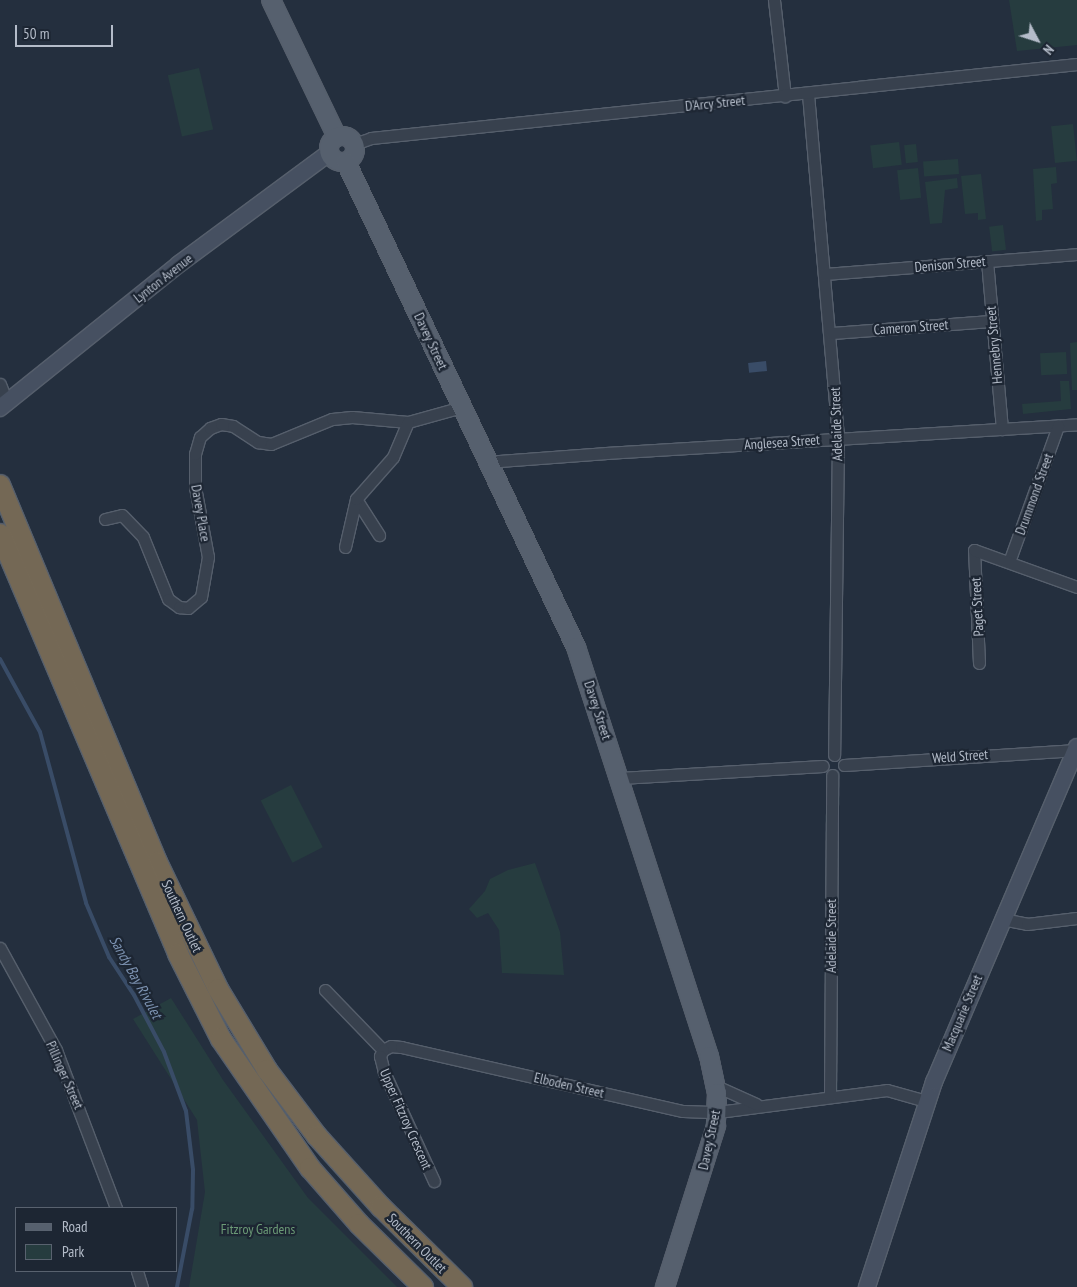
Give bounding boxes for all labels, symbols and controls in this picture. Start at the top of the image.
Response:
scale bar [18,15,115,47]
north arrow [1012,15,1062,65]
text: 50 m [23,24,49,43]
text: N [1039,41,1058,58]
street label: D'Arcy Street [684,91,746,115]
street label: Lynton Avenue [130,250,196,306]
street label: Denison Street [914,253,986,275]
street label: Hennebry Street [982,305,1006,385]
street label: Davey Street [410,310,452,372]
street label: Cameron Street [873,316,949,338]
street label: Adelaide Street [826,387,846,461]
street label: Anglesea Street [744,431,820,453]
street label: Drummond Street [1011,451,1057,537]
street label: Davey Place [188,483,214,543]
street label: Paget Street [967,577,987,637]
street label: Davey Street [581,678,615,742]
street label: Weld Street [932,746,988,766]
street label: Southern Outlet [158,877,206,955]
street label: Adelaide Street [823,899,839,973]
water label: Sandy Bay Rivulet [106,932,166,1022]
street label: Macquarie Street [938,972,986,1054]
street label: Pillinger Street [43,1038,87,1112]
street label: Upper Fitzroy Crescent [376,1066,436,1172]
street label: Elboden Street [532,1069,606,1101]
street label: Davey Street [694,1108,724,1172]
legend [15,1207,178,1272]
street label: Southern Outlet [384,1210,450,1276]
text: Road [62,1217,88,1236]
park label: Fitzroy Gardens [221,1221,295,1237]
text: Park [62,1242,84,1261]

